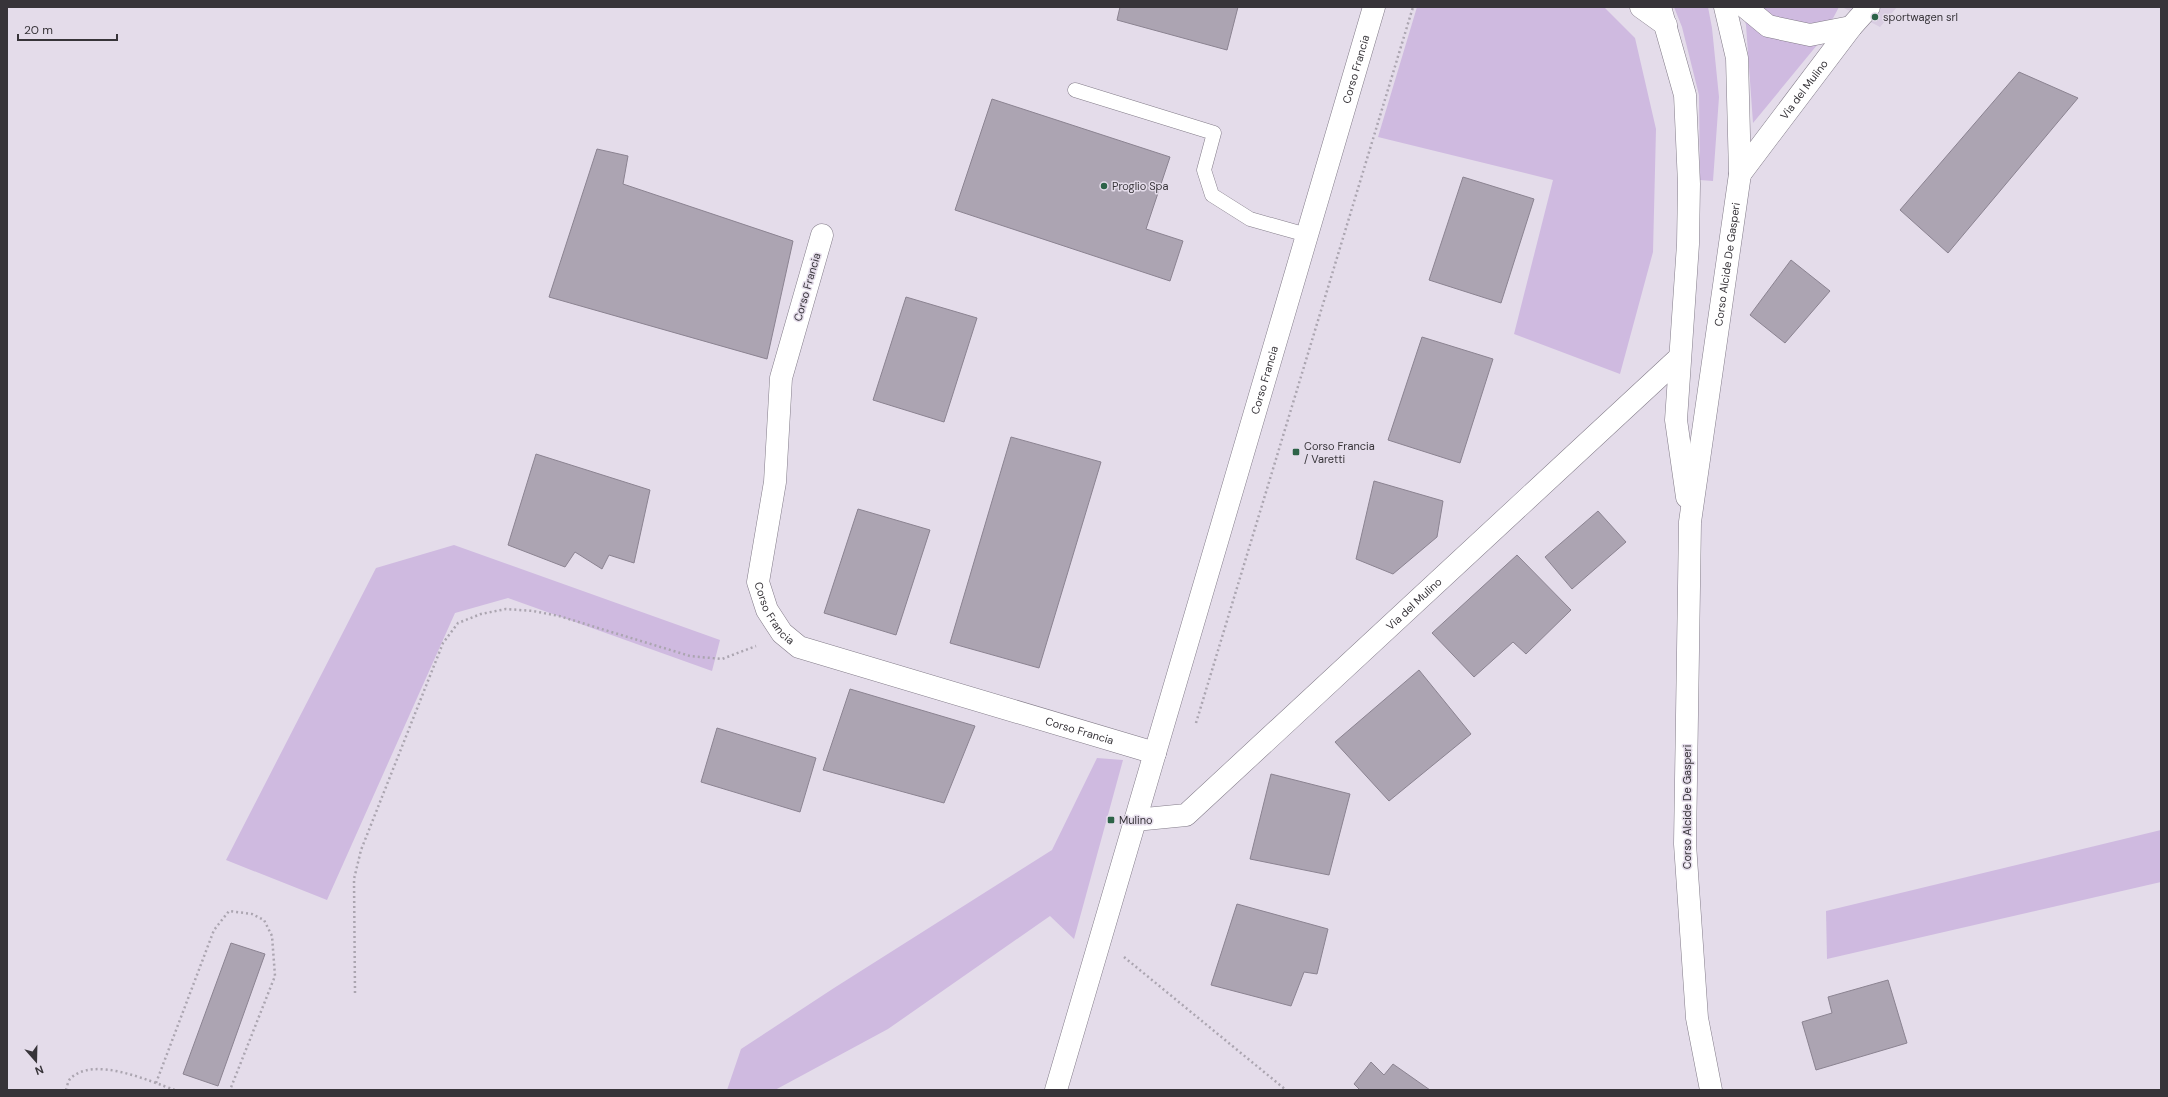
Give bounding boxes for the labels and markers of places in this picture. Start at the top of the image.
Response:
place label: sportwagen srl [1883,10,1958,24]
marker: sportwagen srl [1870,12,1880,22]
place label: Proglio Spa [1112,179,1168,193]
marker: Proglio Spa [1099,181,1109,191]
place label: Corso Francia / Varetti [1304,439,1375,466]
marker: Corso Francia / Varetti [1291,447,1301,457]
place label: Mulino [1119,813,1152,827]
marker: Mulino [1106,815,1116,825]

